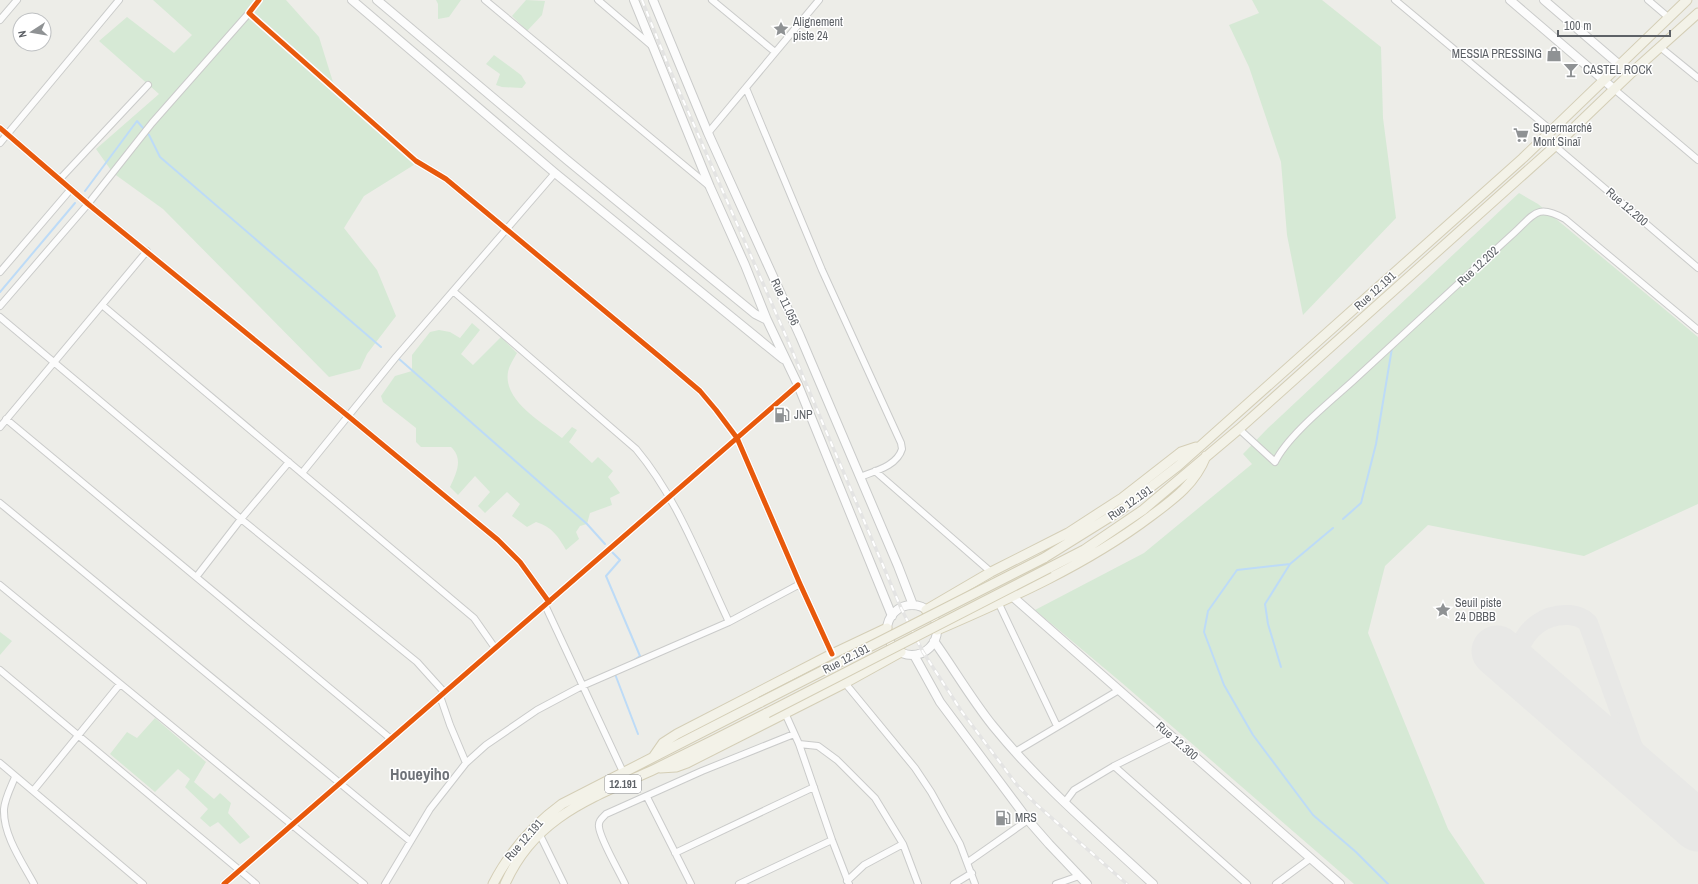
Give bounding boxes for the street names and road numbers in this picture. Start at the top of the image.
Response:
street label: Rue 12.200 [1603,184,1651,230]
street label: Rue 12.202 [1454,243,1502,289]
street label: Rue 12.191 [1351,268,1400,314]
street label: Rue 11.056 [767,276,803,328]
street label: Rue 12.191 [1105,482,1156,524]
street label: Rue 12.191 [820,640,873,678]
street label: Rue 12.300 [1153,718,1201,764]
road number: 12.191 [605,775,641,793]
street label: Rue 12.191 [501,815,547,864]

